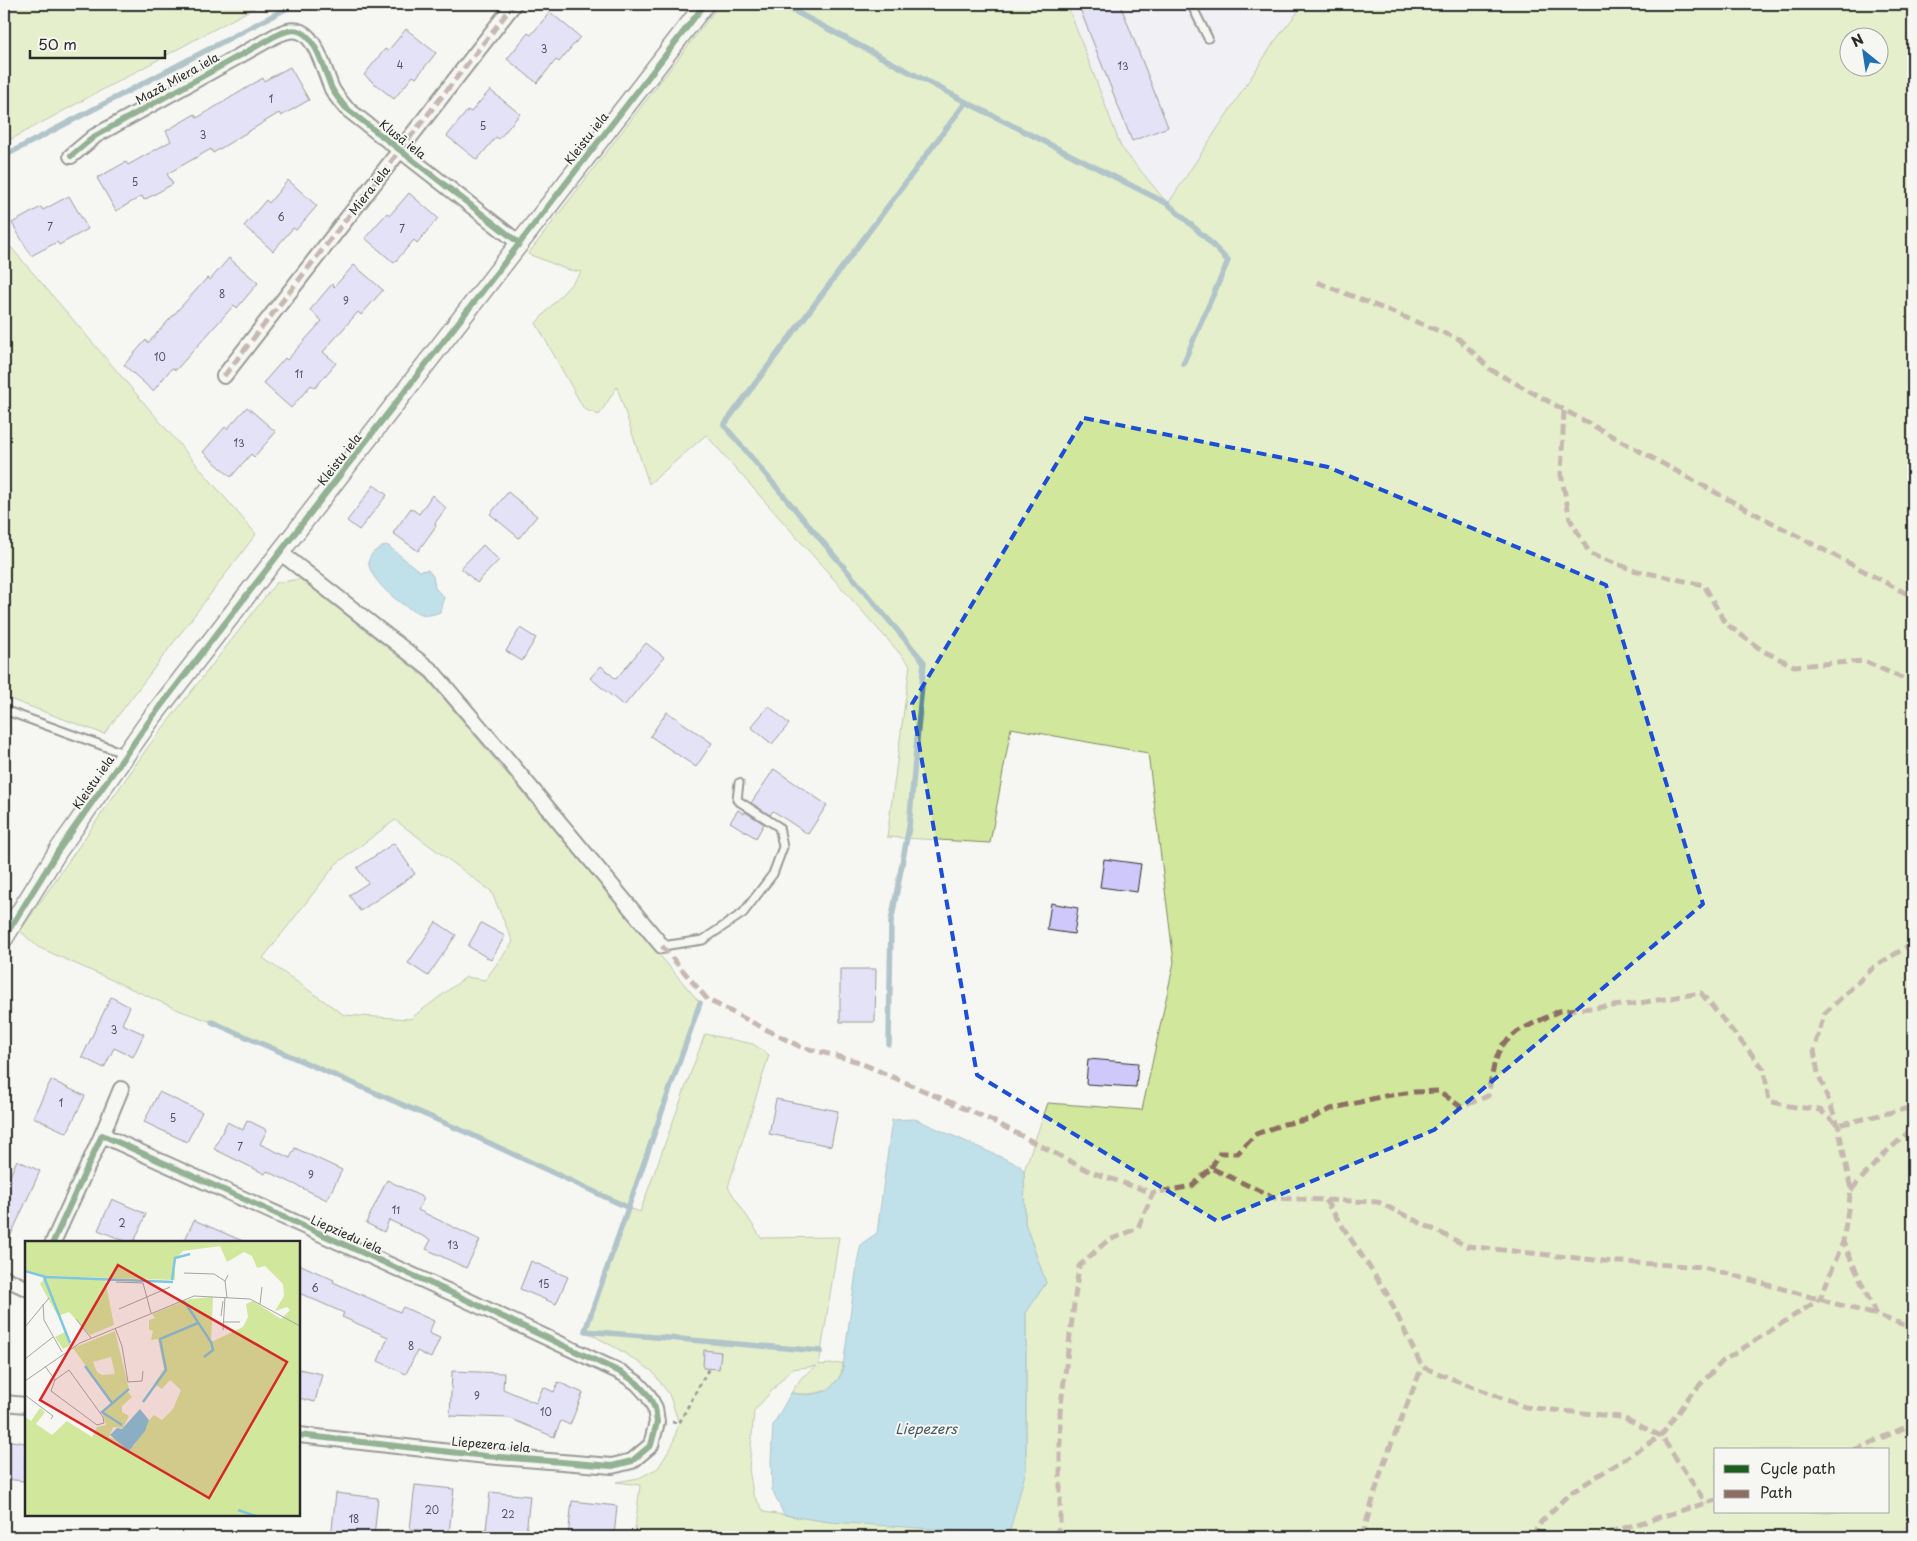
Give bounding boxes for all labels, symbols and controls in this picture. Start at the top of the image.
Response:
scale bar [30,28,165,60]
north arrow [1840,28,1890,78]
text: N [1847,28,1867,52]
text: 50 m [38,32,77,55]
house number: 3 [541,41,547,56]
street label: Mazā Miera iela [132,47,223,108]
house number: 4 [397,57,404,72]
house number: 13 [1117,58,1129,73]
house number: 1 [269,91,273,106]
street label: Kleistu iela [560,108,613,168]
street label: Klusā iela [376,115,431,163]
house number: 5 [480,118,486,133]
house number: 3 [200,127,206,142]
street label: Miera iela [344,161,394,218]
house number: 5 [132,174,138,189]
house number: 6 [277,209,285,224]
house number: 7 [47,219,53,234]
house number: 7 [399,221,405,236]
house number: 8 [219,286,225,301]
house number: 9 [343,293,349,308]
house number: 10 [154,349,166,364]
house number: 11 [295,366,303,381]
street label: Kleistu iela [313,429,366,489]
house number: 13 [233,435,245,450]
street label: Kleistu iela [68,751,118,813]
house number: 3 [111,1022,117,1037]
house number: 1 [59,1095,63,1110]
house number: 5 [170,1110,176,1125]
house number: 7 [237,1139,243,1154]
house number: 9 [308,1167,314,1182]
house number: 11 [392,1202,400,1217]
street label: Liepziedu iela [308,1210,386,1258]
house number: 2 [118,1215,126,1230]
house number: 13 [447,1237,459,1252]
inset map [25,1241,300,1516]
house number: 15 [539,1276,549,1291]
house number: 6 [311,1280,319,1295]
house number: 8 [408,1338,414,1353]
house number: 9 [474,1388,480,1403]
house number: 10 [540,1404,552,1419]
water label: Liepezers [895,1418,958,1439]
street label: Liepezera iela [451,1432,531,1456]
legend [1714,1448,1890,1514]
text: Cycle path [1760,1456,1836,1479]
text: Path [1760,1480,1792,1503]
house number: 20 [425,1502,439,1517]
house number: 22 [501,1506,515,1521]
house number: 18 [349,1511,359,1526]

